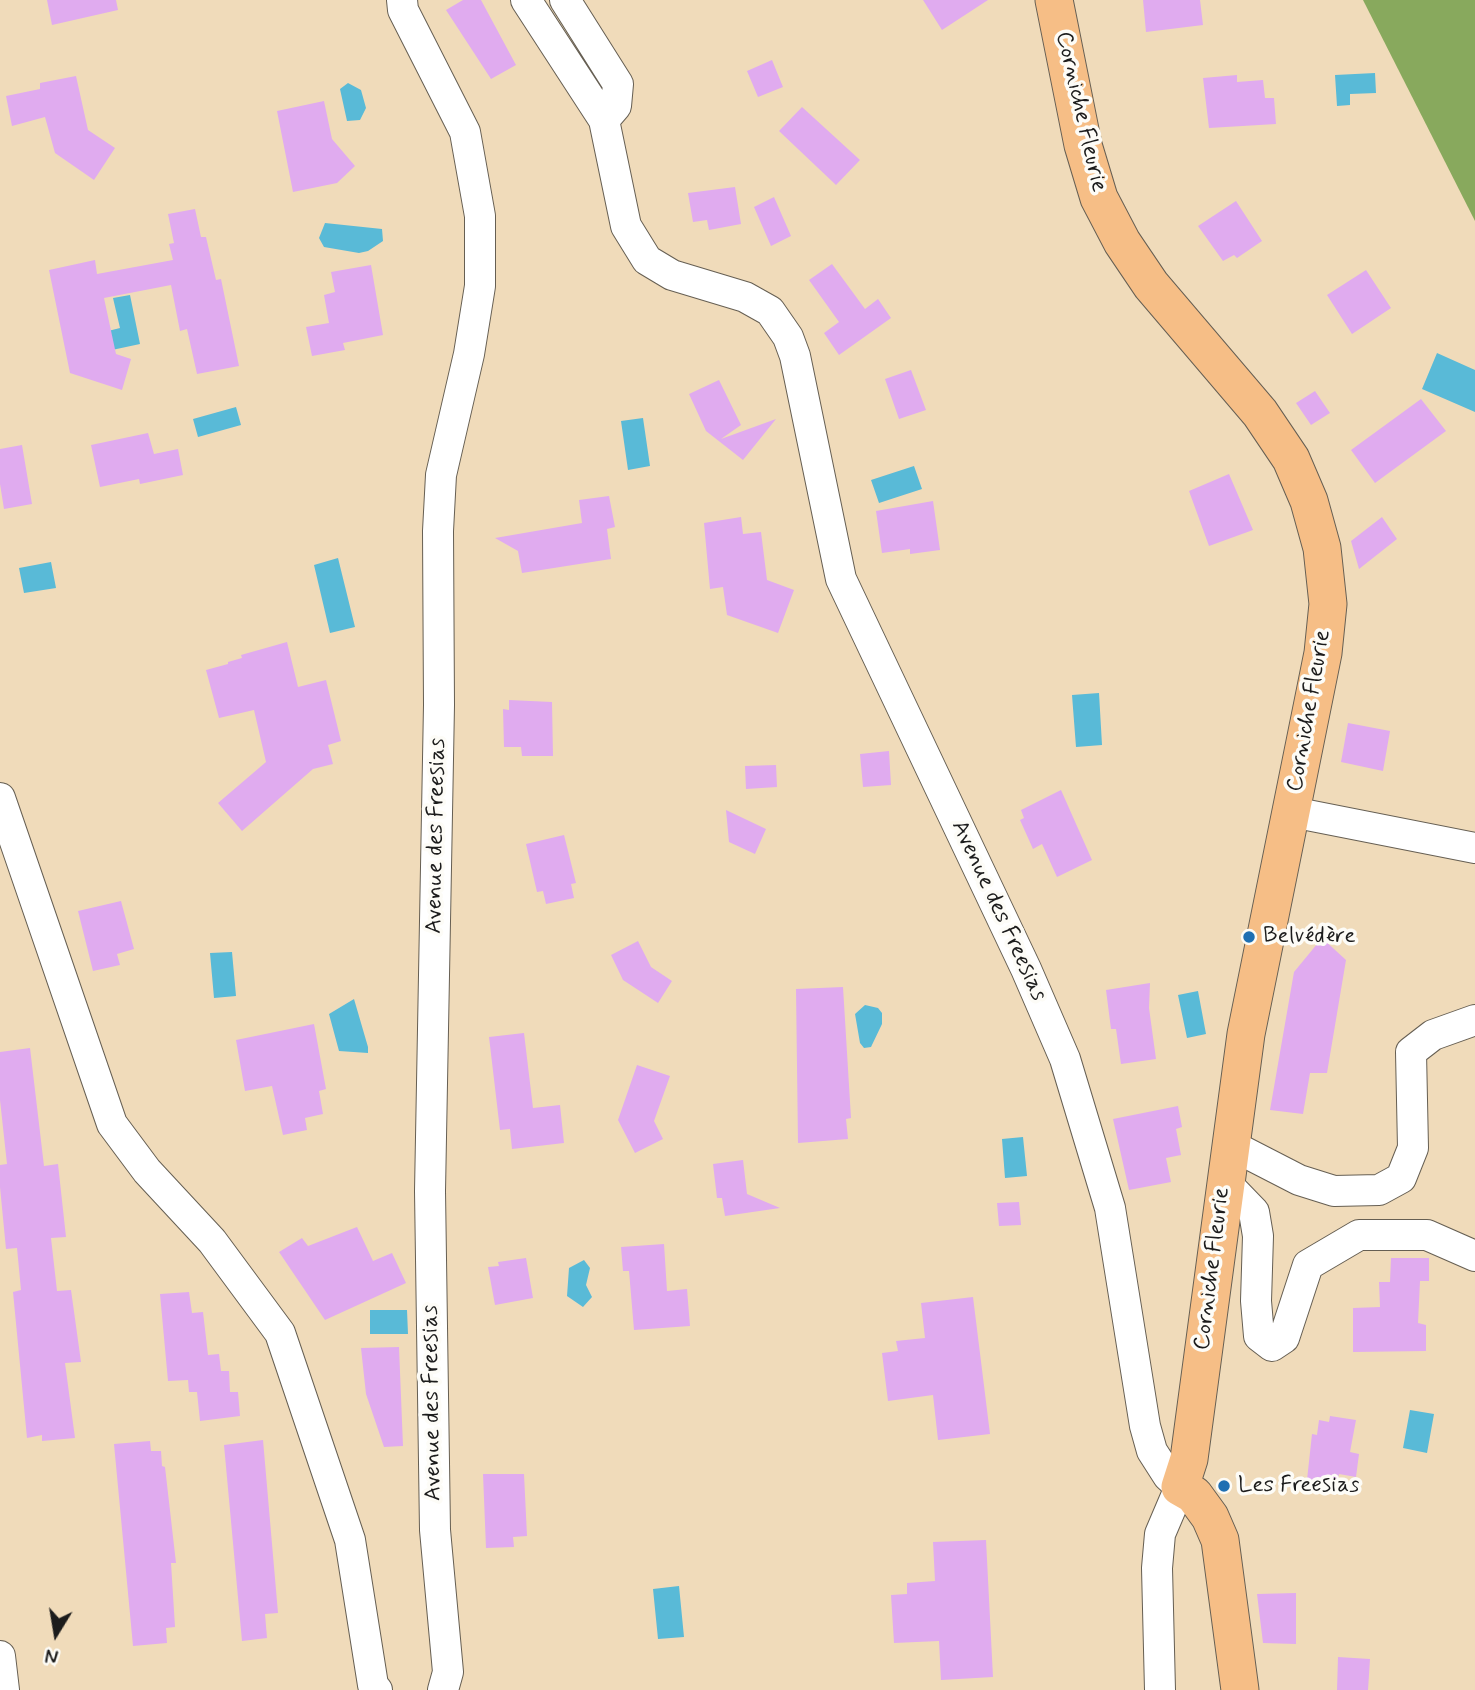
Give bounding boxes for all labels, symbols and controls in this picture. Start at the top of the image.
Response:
street label: Corniche Fleurie [1048,29,1112,195]
street label: Corniche Fleurie [1282,628,1338,794]
street label: Avenue des Freesias [421,738,453,934]
street label: Avenue des Freesias [944,816,1052,1006]
place label: Belvédère [1263,923,1355,951]
marker: Belvédère [1241,929,1257,945]
street label: Corniche Fleurie [1189,1186,1237,1352]
street label: Avenue des Freesias [417,1305,449,1501]
place label: Les Freesias [1238,1472,1359,1500]
marker: Les Freesias [1216,1478,1232,1494]
north arrow [21,1599,91,1669]
text: N [43,1642,60,1669]

